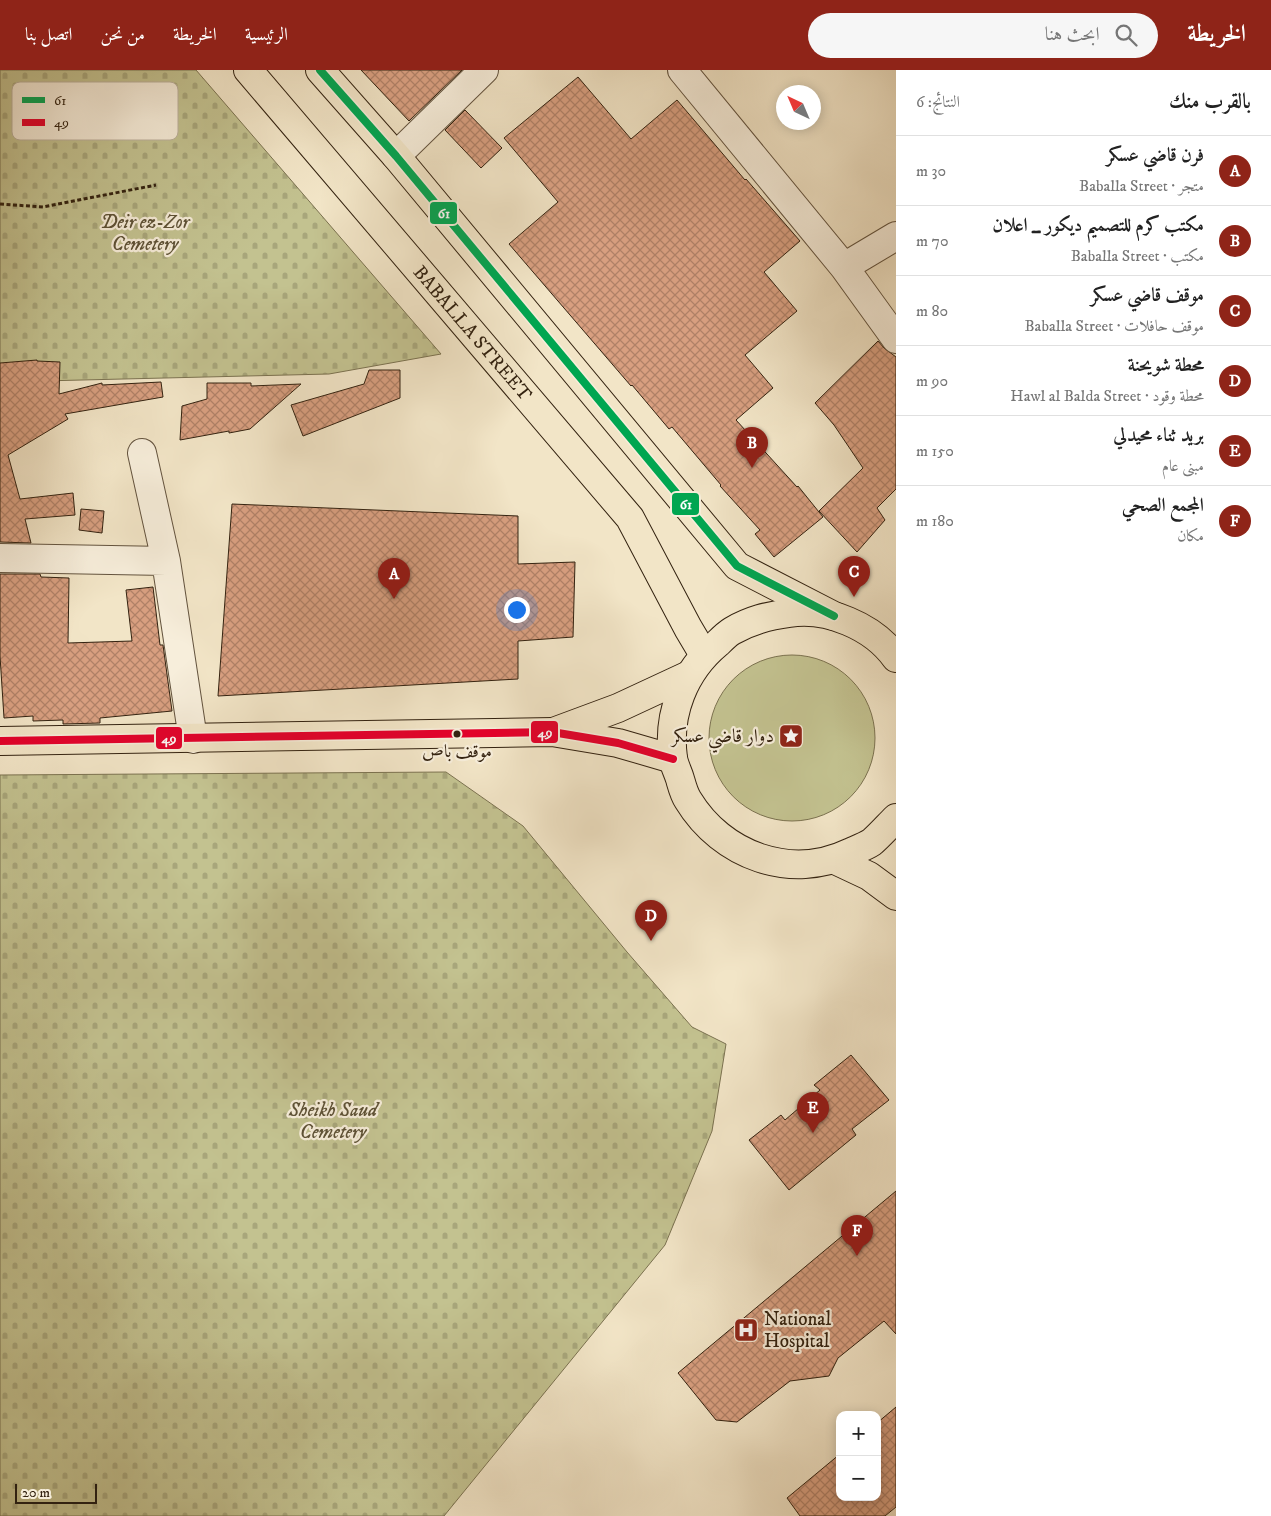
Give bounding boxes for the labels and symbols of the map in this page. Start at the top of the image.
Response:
legend [12,82,178,140]
north arrow [776,85,821,130]
text: 61 [54,92,66,110]
text: 49 [54,114,69,132]
line badge: 61 [429,201,458,225]
text: 61 [438,205,450,223]
park label: Deir ez-Zor Cemetery [101,211,192,256]
street label: BABALLA STREET [408,261,537,406]
pin: B [736,427,768,468]
line badge: 61 [671,492,700,516]
text: 61 [680,496,692,514]
pin: C [838,556,870,597]
pin: A [378,558,410,599]
your location [504,597,530,623]
line badge: 49 [530,720,559,744]
place icon: دوار قاضي عسكر [778,723,804,749]
text: 49 [536,724,553,742]
place label: دوار قاضي عسكر [670,725,774,753]
line badge: 49 [155,726,183,750]
marker: موقف باص [452,729,462,739]
text: 49 [160,730,177,748]
place label: موقف باص [422,741,492,763]
pin: D [635,900,667,941]
pin: E [797,1092,829,1133]
park label: Sheikh Saud Cemetery [288,1099,380,1144]
pin: F [841,1215,873,1256]
place label: National Hospital [764,1308,831,1353]
hospital icon: National Hospital [733,1317,759,1343]
scale bar [15,1481,98,1504]

